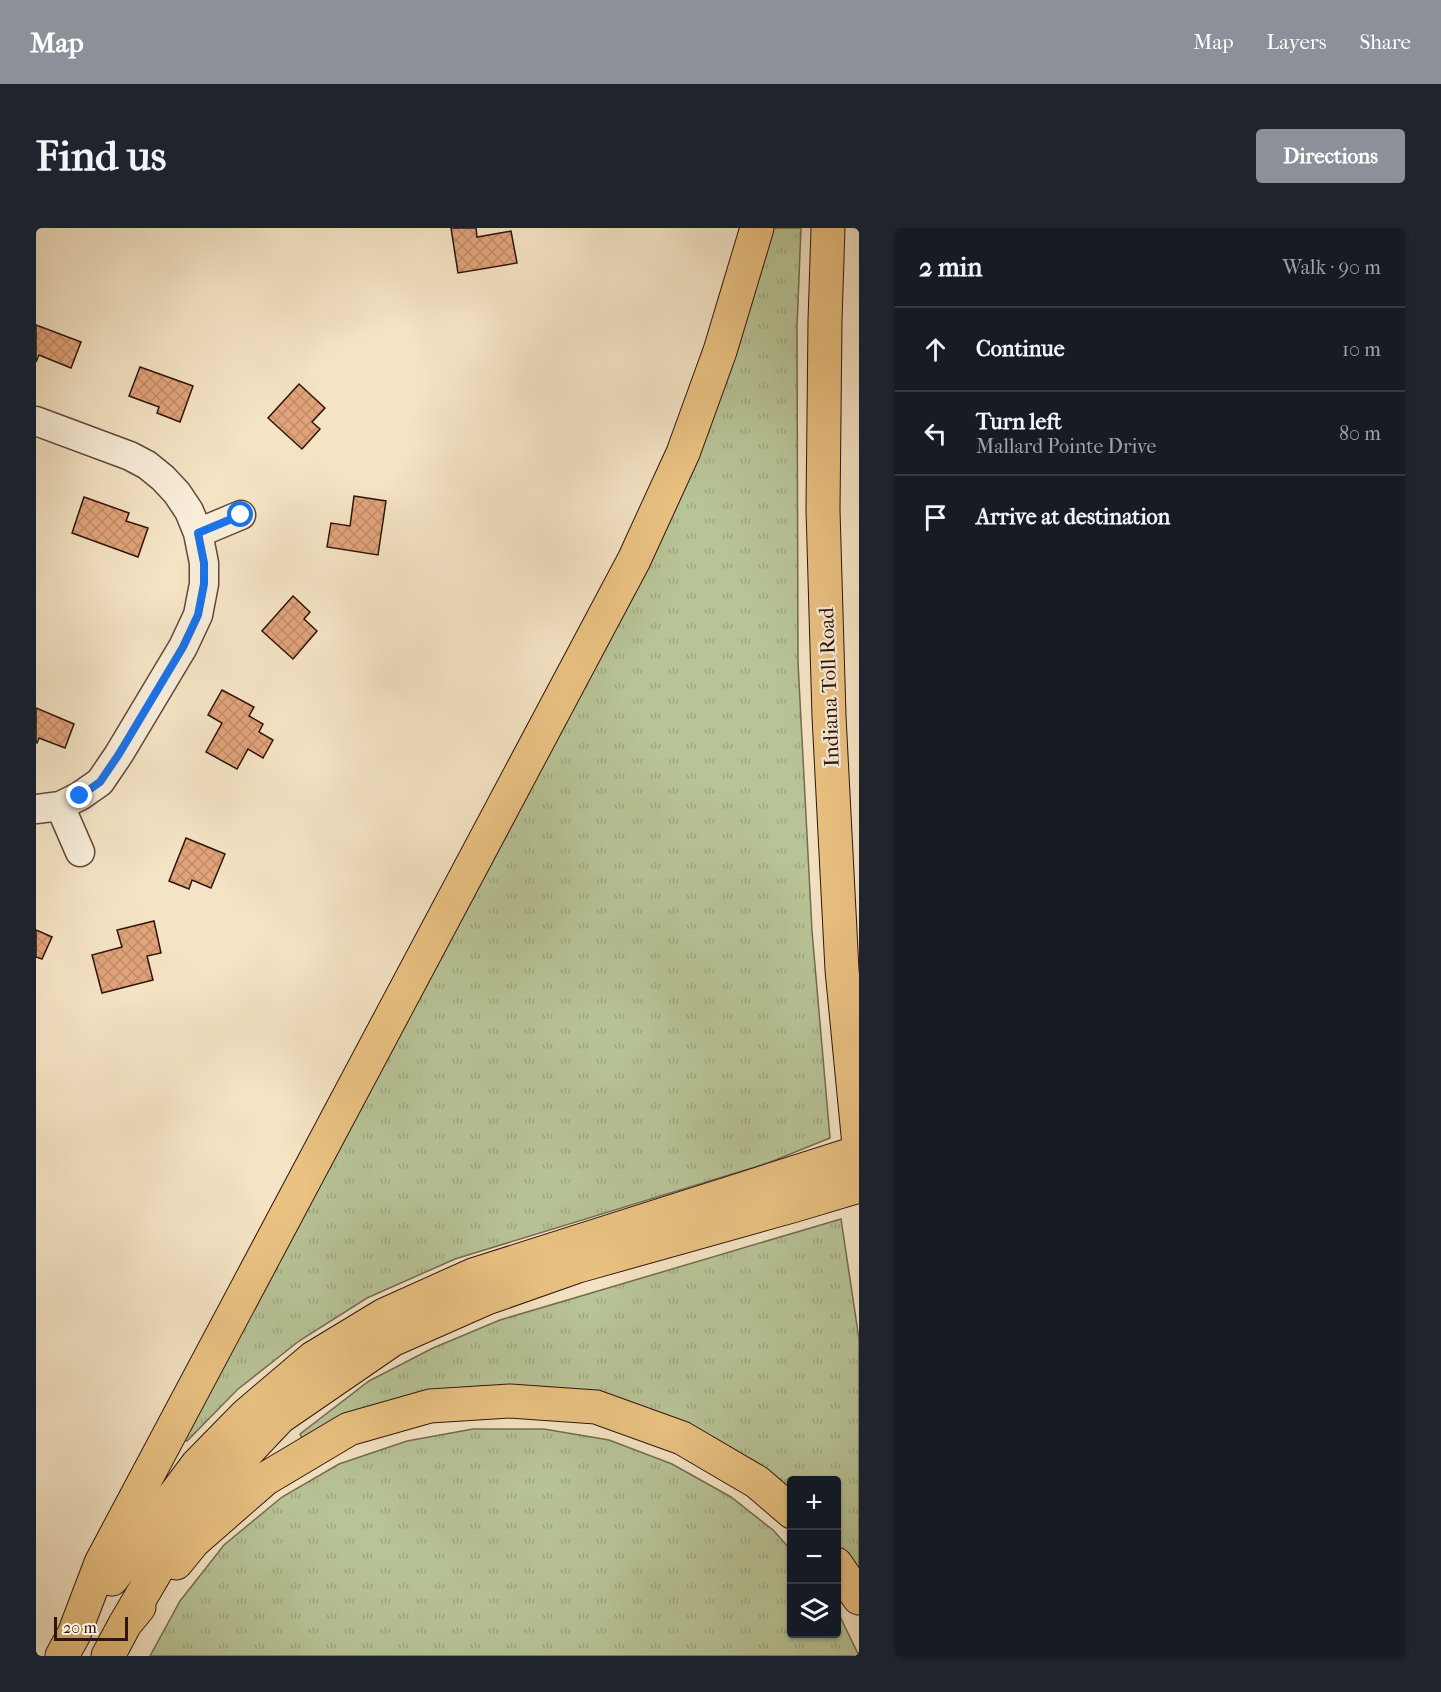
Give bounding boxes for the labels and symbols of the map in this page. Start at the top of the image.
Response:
route start [227,501,253,527]
street label: Indiana Toll Road [814,606,844,767]
route end [66,782,92,808]
scale bar [54,1614,128,1642]

